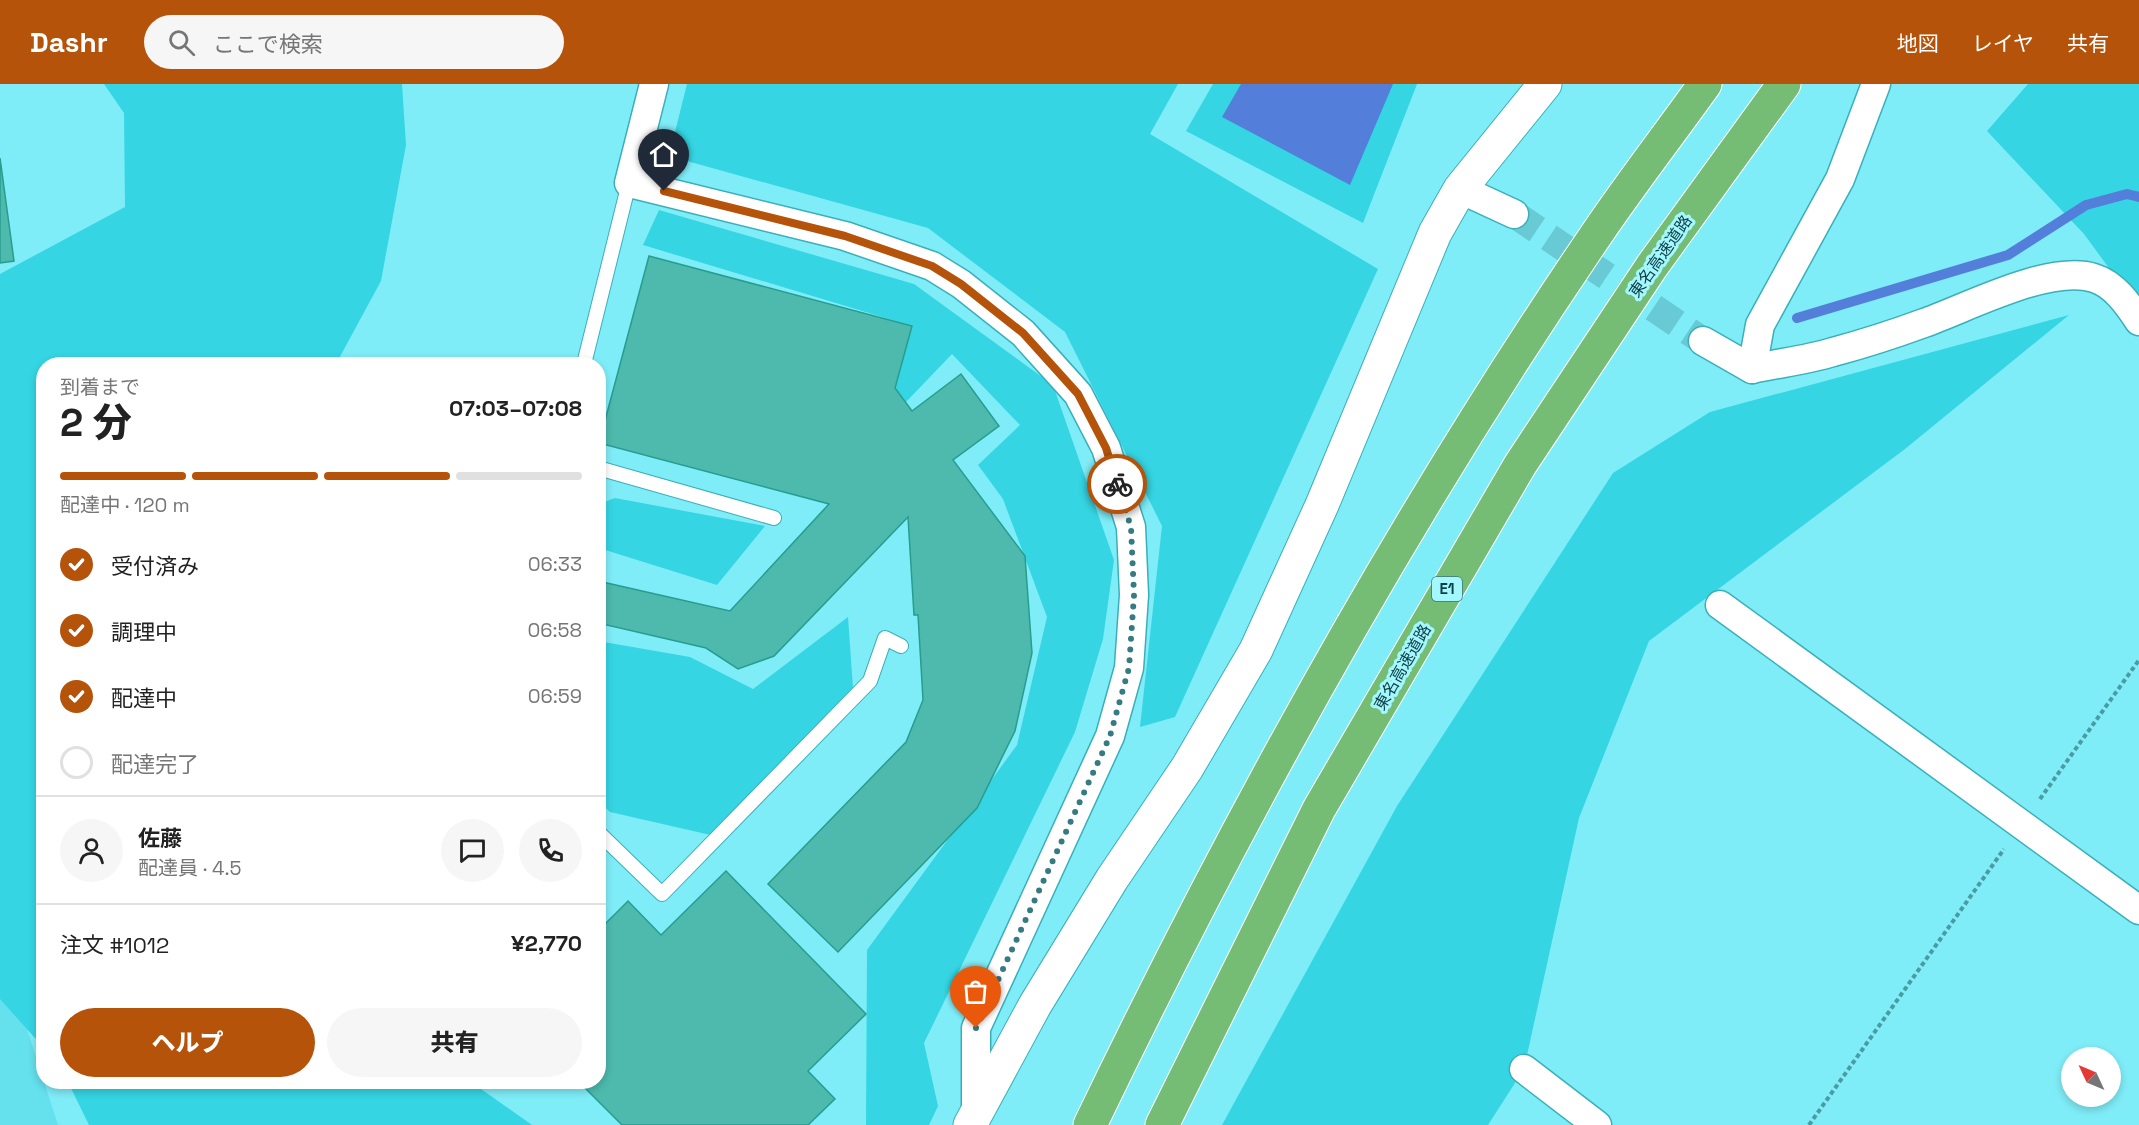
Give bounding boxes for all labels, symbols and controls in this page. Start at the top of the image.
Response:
search box [144,15,564,69]
text: Dashr [30,24,108,60]
icon: search [165,26,198,59]
text: ここで検索 [213,30,323,58]
text: 地図 [1897,30,1939,57]
text: レイヤ [1972,30,2034,57]
text: 共有 [2067,30,2109,57]
pin [638,129,689,191]
icon: home [647,138,680,171]
street label: 東名高速道路 [1624,211,1697,302]
text: 到着まで [60,374,140,400]
text: 07:03–07:08 [449,394,582,422]
text: 2 分 [60,398,132,447]
courier [1087,454,1147,514]
icon: bike [1101,468,1134,501]
text: 配達中 · 120 m [60,492,190,518]
icon: check [60,548,93,581]
text: 06:33 [528,551,582,577]
text: 受付済み [111,552,199,580]
road number: E1 [1432,577,1462,601]
icon: check [60,614,93,647]
text: 06:58 [527,617,582,643]
text: 調理中 [111,618,177,646]
street label: 東名高速道路 [1369,620,1436,714]
icon: check [60,680,93,713]
text: 06:59 [528,683,582,709]
text: 配達中 [111,684,177,712]
text: 配達完了 [111,750,199,778]
button: person [60,819,123,882]
button: chat [441,819,504,882]
button: phone [519,819,582,882]
text: 佐藤 [138,824,182,852]
text: 配達員 · 4.5 [138,855,242,881]
text: ¥2,770 [511,929,582,957]
text: 注文 #1012 [60,931,169,959]
pin [950,966,1001,1028]
icon: bag [959,975,992,1008]
button: ヘルプ [60,1008,315,1077]
button: 共有 [327,1008,582,1077]
north arrow [2061,1047,2121,1107]
map controls [2061,1047,2121,1107]

